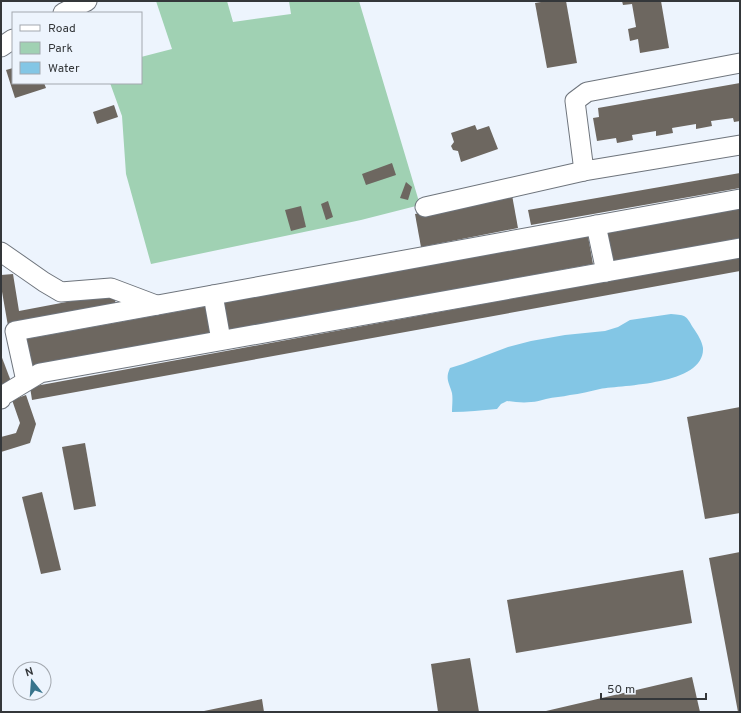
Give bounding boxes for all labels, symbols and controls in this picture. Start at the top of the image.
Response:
legend [12,12,142,84]
text: Road [48,21,76,37]
text: Park [48,41,73,57]
text: Water [48,61,80,77]
north arrow [12,661,52,701]
text: N [24,665,35,680]
scale bar [601,675,706,701]
text: 50 m [607,682,635,698]

